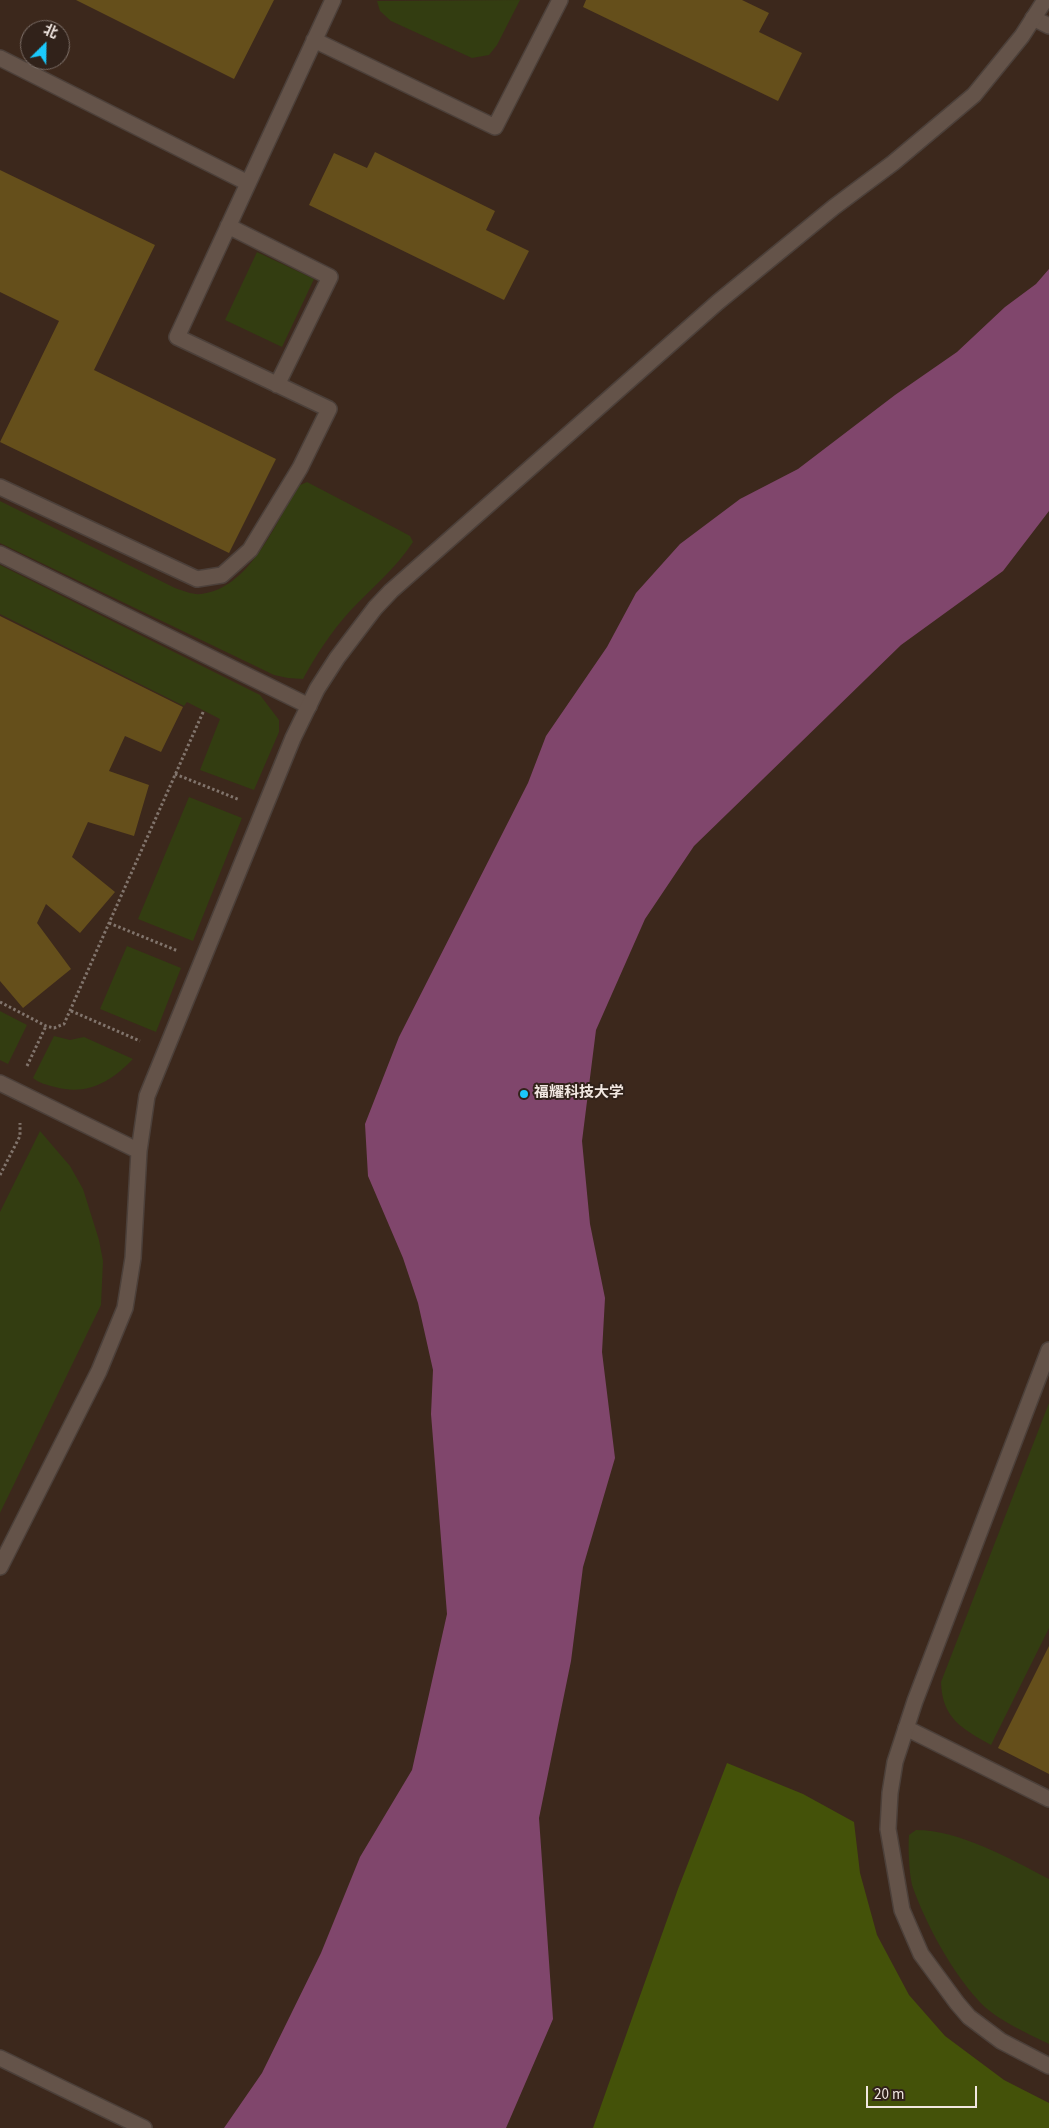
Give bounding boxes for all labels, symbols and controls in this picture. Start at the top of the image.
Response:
north arrow [20,20,70,70]
text: 北 [40,20,61,44]
place label: 福耀科技大学 [534,1085,624,1103]
marker: 福耀科技大学 [518,1088,530,1100]
scale bar [869,2076,980,2108]
text: 20 m [874,2084,904,2105]

